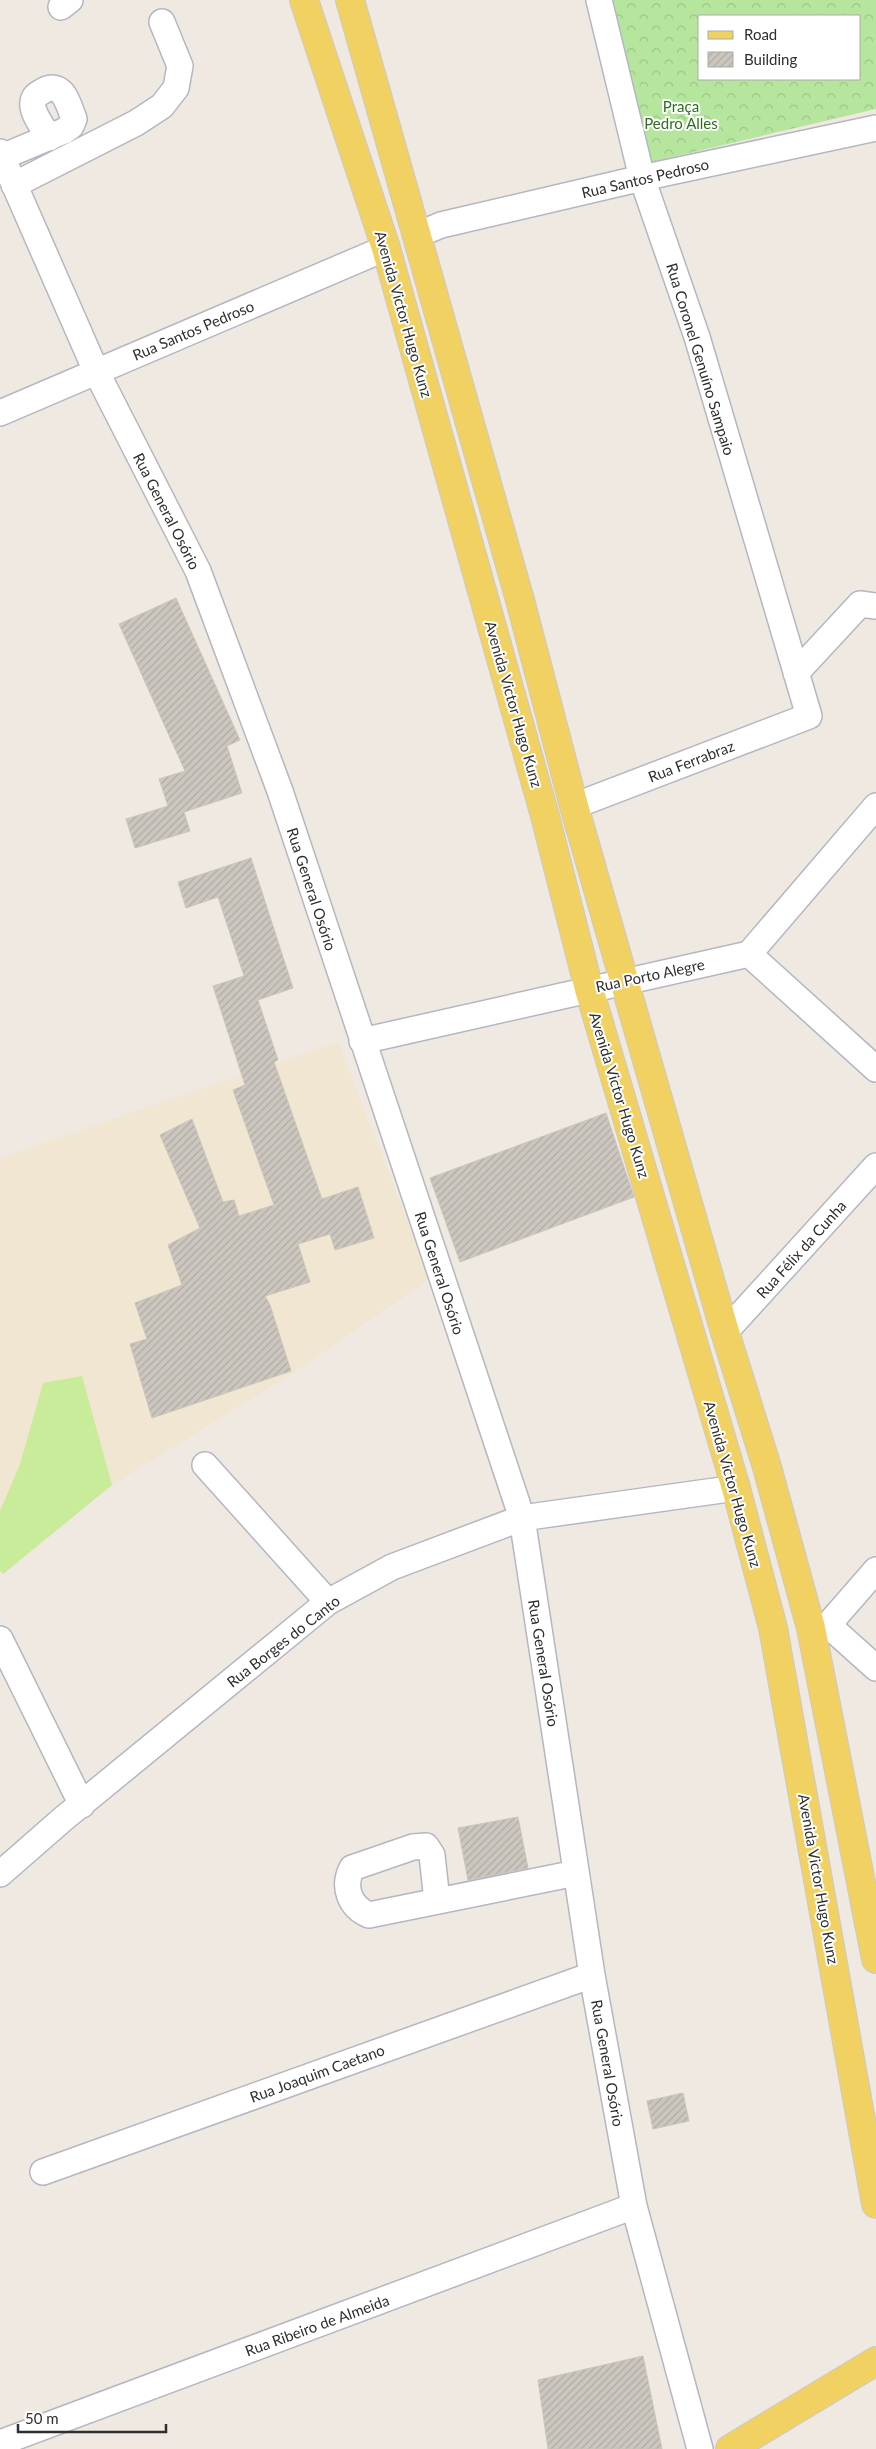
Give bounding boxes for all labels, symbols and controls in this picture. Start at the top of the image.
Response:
legend [698,15,861,80]
text: Road [744,25,777,43]
text: Building [744,50,797,68]
park label: Praça Pedro Alles [644,97,718,132]
street label: Rua Santos Pedroso [580,155,710,201]
street label: Avenida Victor Hugo Kunz [372,229,437,400]
street label: Rua Coronel Genuíno Sampaio [663,261,739,457]
street label: Rua Santos Pedroso [130,296,256,364]
street label: Rua General Osório [130,450,204,572]
street label: Avenida Victor Hugo Kunz [482,619,547,790]
street label: Rua Ferrabraz [645,736,737,786]
street label: Rua General Osório [284,825,340,953]
street label: Rua Porto Alegre [594,955,706,995]
street label: Avenida Victor Hugo Kunz [586,1010,654,1180]
street label: Rua Félix da Cunha [752,1196,850,1302]
street label: Rua General Osório [412,1209,468,1337]
street label: Avenida Victor Hugo Kunz [701,1399,766,1570]
street label: Rua Borges do Canto [223,1591,343,1691]
street label: Rua General Osório [525,1598,563,1728]
street label: Avenida Victor Hugo Kunz [795,1792,843,1966]
street label: Rua General Osório [588,1998,628,2128]
street label: Rua Joaquim Caetano [247,2040,387,2106]
street label: Rua Ribeiro de Almeida [242,2291,392,2359]
scale bar [18,2402,165,2434]
text: 50 m [25,2409,59,2427]

